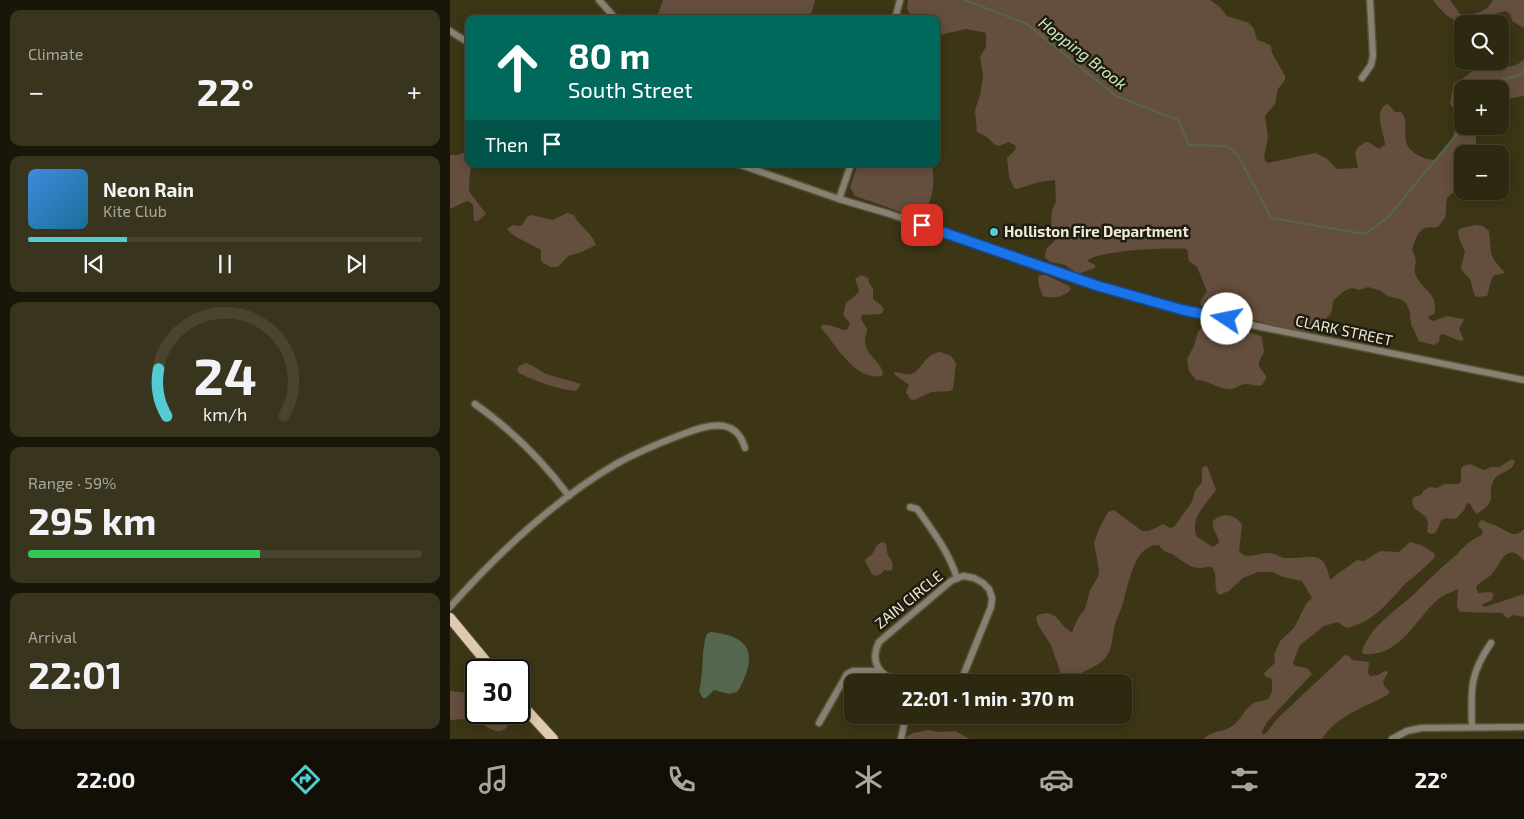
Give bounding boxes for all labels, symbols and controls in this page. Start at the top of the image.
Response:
water label: Hopping Brook [1035,12,1131,93]
map controls [1454,15,1509,200]
button: search [1454,15,1509,70]
text: 80 m [568,34,650,76]
icon: ahead [485,35,550,100]
text: Climate [28,44,83,63]
text: 22° [197,68,254,114]
text: − [28,74,44,108]
text: + [407,74,422,108]
text: South Street [568,76,693,102]
button: + [1454,80,1509,135]
icon: arrive [538,130,566,158]
text: Then [485,133,528,156]
button: − [1454,145,1509,200]
text: Neon Rain [103,178,194,201]
text: Kite Club [103,201,167,220]
pin [901,204,943,246]
icon: arrive [908,211,936,239]
place label: Holliston Fire Department [1004,222,1189,240]
marker: Holliston Fire Department [988,226,1000,238]
icon: previous [80,250,108,278]
icon: pause [211,250,239,278]
icon: next [342,250,370,278]
position arrow [1200,292,1252,344]
street label: CLARK STREET [1294,311,1395,349]
text: 24 [193,343,257,405]
text: km/h [203,403,247,425]
text: Range · 59% [28,473,116,492]
text: 295 km [28,497,156,543]
street label: ZAIN CIRCLE [871,566,946,632]
text: Arrival [28,627,77,646]
text: 22:01 [28,651,122,697]
speed limit sign: 30 [465,659,530,724]
text: 22:01 · 1 min · 370 m [902,687,1074,710]
icon: directions [288,762,323,797]
icon: music [476,762,511,797]
icon: phone [664,762,699,797]
icon: climate [851,762,886,797]
icon: car [1039,762,1074,797]
icon: filters [1227,762,1262,797]
text: 22:00 [76,766,135,792]
text: 22° [1414,766,1448,792]

